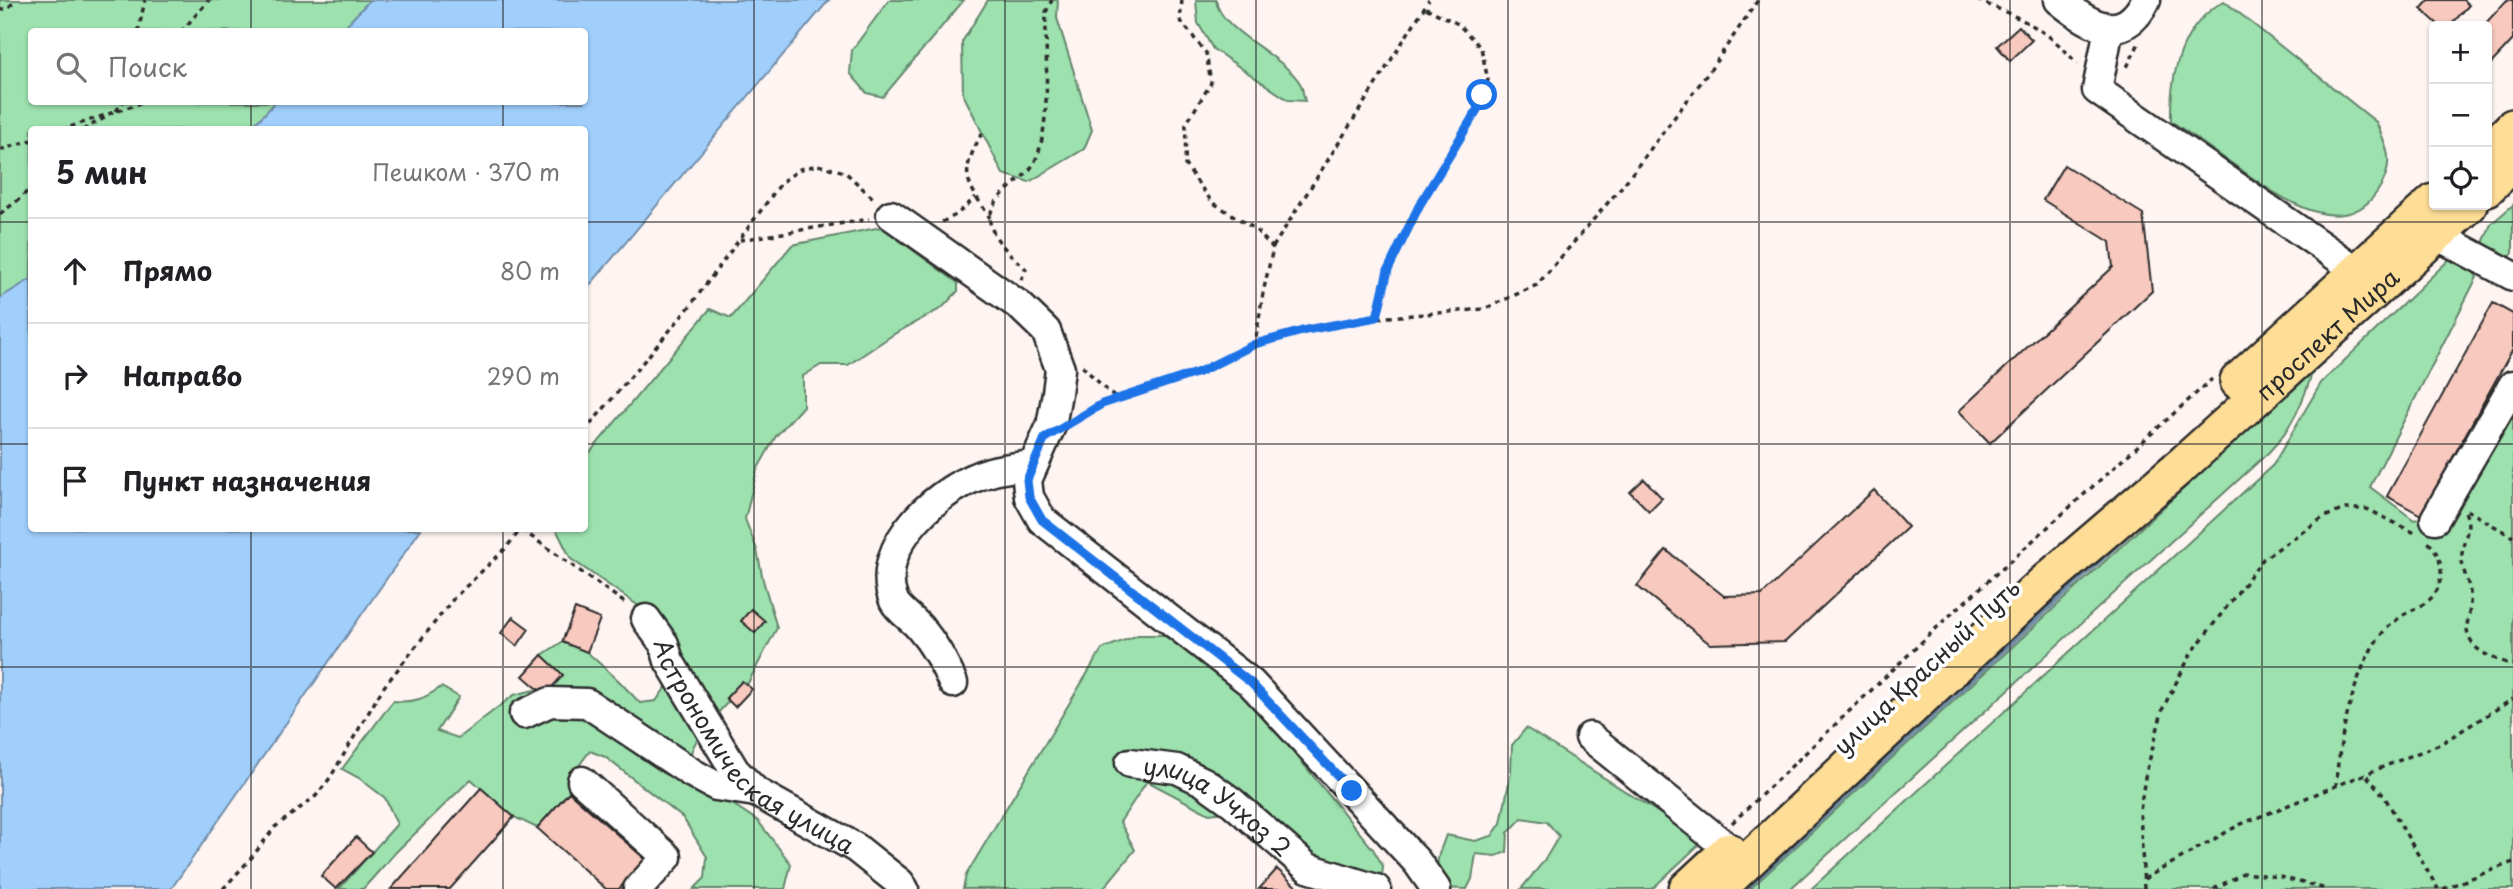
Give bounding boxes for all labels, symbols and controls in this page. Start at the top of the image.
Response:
map controls [2429,21,2492,210]
button: + [2429,21,2492,84]
search box [28,28,588,105]
text: Поиск [108,47,187,86]
icon: search [52,48,90,86]
route start [1466,79,1497,110]
button: − [2429,84,2492,147]
button: locate [2429,147,2492,210]
text: 5 мин [56,149,148,194]
text: Пешком · 370 m [372,154,560,189]
text: Прямо [123,251,212,290]
icon: ahead [56,252,94,290]
text: 80 m [500,253,560,288]
street label: проспект Мира [2247,259,2406,408]
text: Направо [123,356,242,395]
icon: right [56,357,94,395]
text: 290 m [487,358,560,393]
text: Пункт назначения [123,461,371,500]
icon: arrive [56,462,94,500]
street label: улица Красный Путь [1824,570,2028,762]
street label: Астрономическая улица [645,635,862,862]
street label: улица Учхоз 2 [1141,747,1300,864]
route end [1336,775,1367,806]

